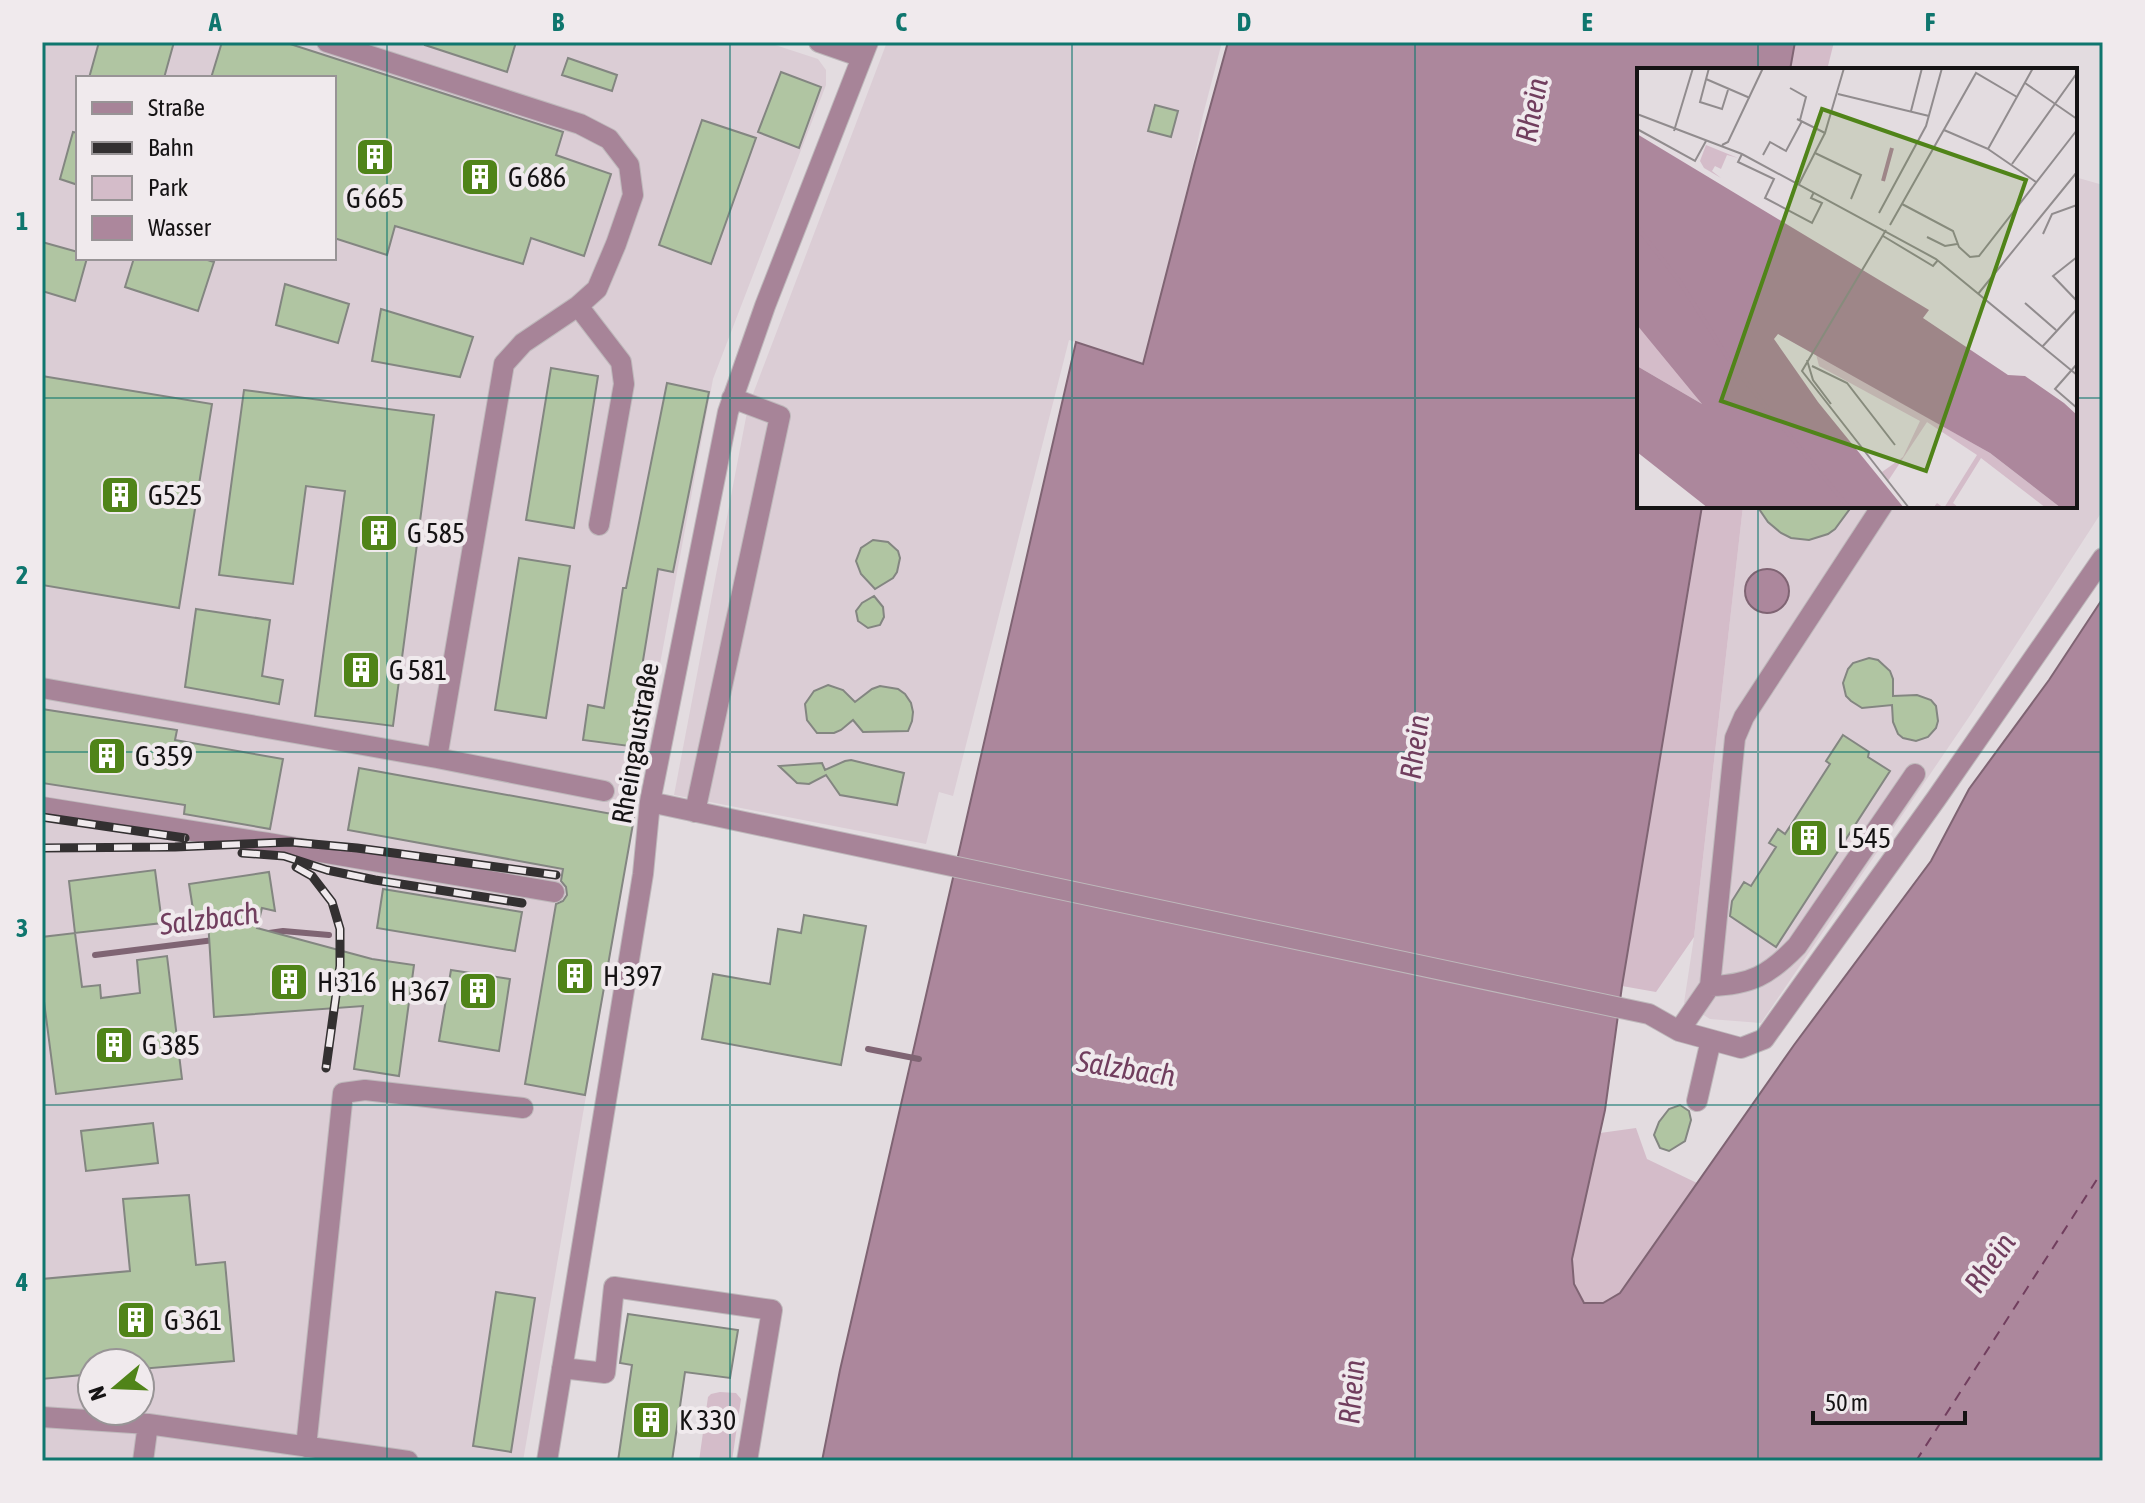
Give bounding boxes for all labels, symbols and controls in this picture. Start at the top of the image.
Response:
text: A [208,7,222,37]
text: B [552,7,565,37]
text: C [895,7,907,37]
text: D [1237,7,1251,37]
text: E [1581,7,1593,37]
text: F [1925,7,1936,37]
inset map [1637,68,2077,508]
water label: Rhein [1508,75,1554,145]
legend [76,76,336,260]
text: Straße [148,94,205,121]
text: Bahn [148,134,194,161]
building icon: G 665 [354,136,396,178]
building icon: G 686 [459,156,501,198]
place label: G 686 [508,161,566,193]
text: Park [148,174,189,201]
place label: G 665 [346,182,404,214]
text: 1 [16,206,28,236]
text: Wasser [148,214,212,241]
building icon: G525 [99,474,141,516]
place label: G525 [148,479,202,511]
building icon: G 585 [358,512,400,554]
place label: G 585 [407,517,465,549]
text: 2 [16,560,28,590]
building icon: G 581 [340,649,382,691]
place label: G 581 [389,654,447,686]
street label: Rheingaustraße [605,660,665,826]
water label: Rhein [1393,712,1435,781]
building icon: G 359 [86,735,128,777]
place label: G 359 [135,740,193,772]
building icon: L 545 [1788,817,1830,859]
place label: L 545 [1837,822,1891,854]
water label: Salzbach [157,895,260,941]
text: 3 [16,913,28,943]
building icon: H 397 [554,955,596,997]
place label: H 397 [603,960,663,992]
building icon: H 316 [268,961,310,1003]
place label: H 316 [317,966,377,998]
building icon: H 367 [457,970,499,1012]
place label: H 367 [390,975,450,1007]
building icon: G 385 [93,1024,135,1066]
place label: G 385 [142,1029,200,1061]
water label: Salzbach [1074,1043,1178,1093]
water label: Rhein [1957,1226,2022,1299]
text: 4 [15,1267,28,1297]
building icon: G 361 [115,1299,157,1341]
place label: G 361 [164,1304,222,1336]
north arrow [76,1347,156,1427]
water label: Rhein [1331,1358,1371,1426]
scale bar [1813,1375,1965,1425]
text: N [83,1383,111,1404]
text: 50 m [1825,1389,1868,1416]
building icon: K 330 [630,1399,672,1441]
place label: K 330 [679,1404,736,1436]

